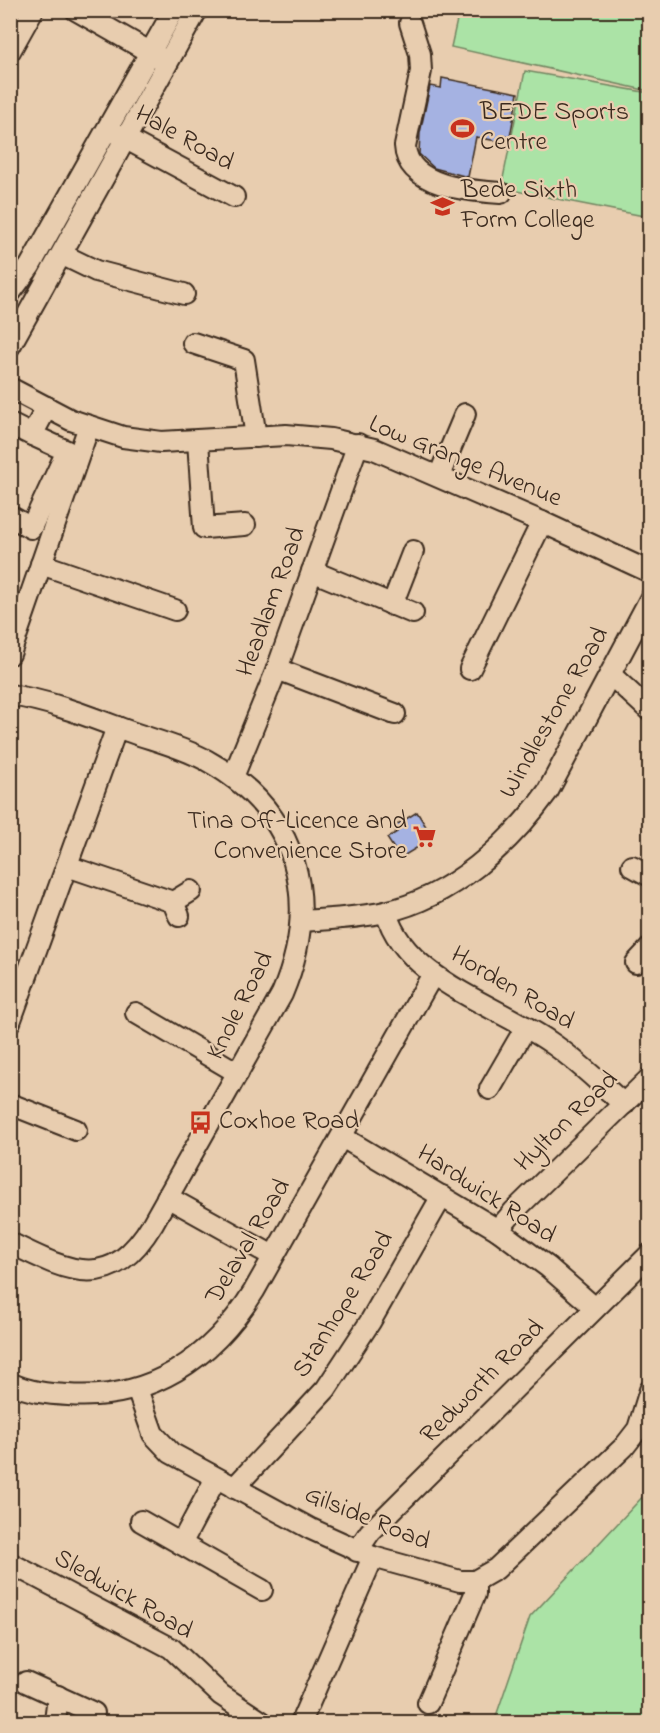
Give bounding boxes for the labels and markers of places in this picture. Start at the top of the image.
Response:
place label: BEDE Sports Centre [479,94,629,162]
sports icon: BEDE Sports Centre [449,115,475,141]
place label: Bede Sixth Form College [460,172,595,240]
school or university icon: Bede Sixth Form College [430,193,456,219]
place label: Tina Off-Licence and Convenience Store [187,803,407,871]
supermarket icon: Tina Off-Licence and Convenience Store [412,824,438,850]
place label: Coxhoe Road [219,1103,359,1141]
bus stop icon: Coxhoe Road [188,1109,214,1135]

